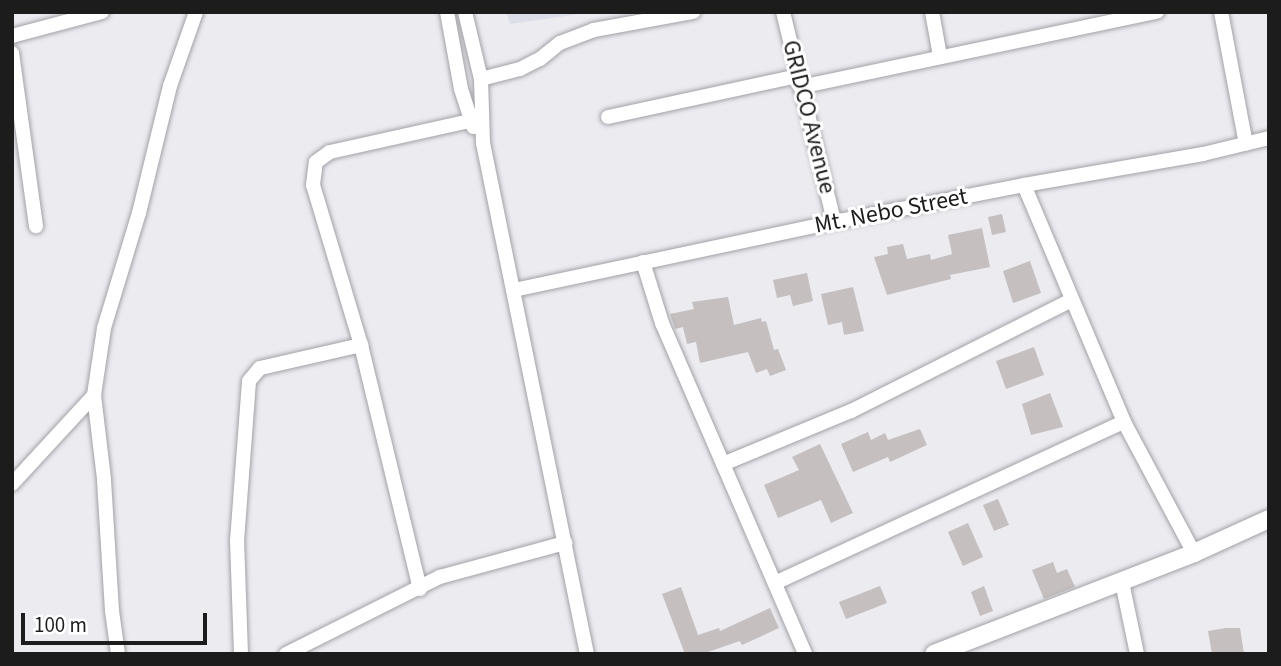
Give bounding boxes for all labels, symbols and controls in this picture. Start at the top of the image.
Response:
street label: GRIDCO Avenue [776,37,842,197]
street label: Mt. Nebo Street [812,182,970,240]
scale bar [24,600,210,644]
text: 100 m [34,610,87,640]

